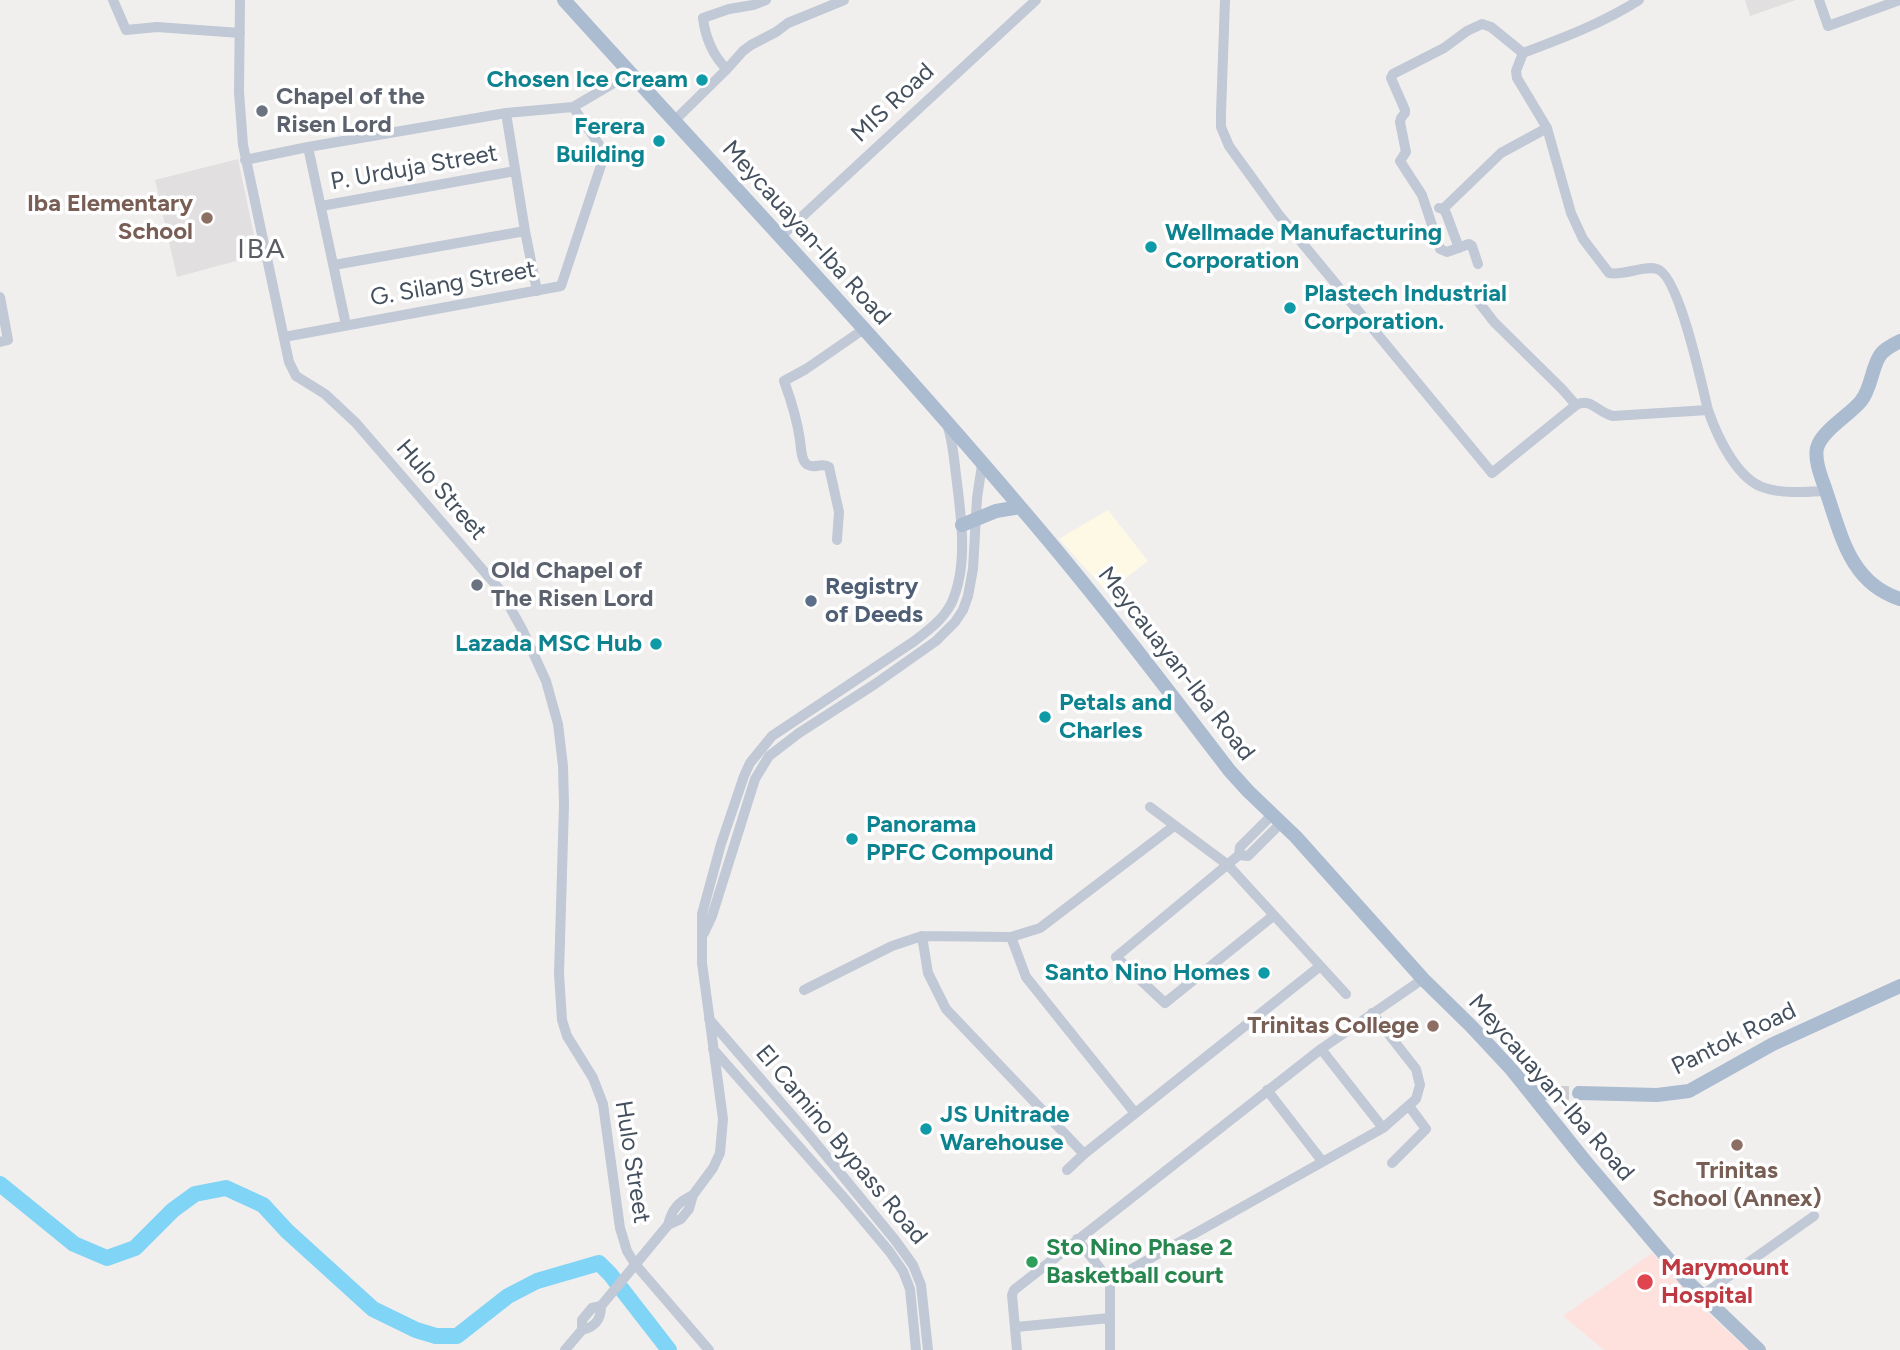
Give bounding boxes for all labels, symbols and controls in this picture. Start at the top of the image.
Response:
street label: MIS Road [846,57,940,149]
place label: Chosen Ice Cream [487,66,688,94]
marker: Chosen Ice Cream [694,72,710,88]
place label: Chapel of the Risen Lord [276,83,425,139]
marker: Chapel of the Risen Lord [254,103,270,119]
place label: Ferera Building [556,113,645,169]
marker: Ferera Building [651,133,667,149]
street label: Meycauayan-Iba Road [716,135,896,331]
street label: P. Urduja Street [328,139,500,197]
place label: Iba Elementary School [27,190,193,246]
marker: Iba Elementary School [199,210,215,226]
place label: Wellmade Manufacturing Corporation [1165,219,1442,275]
district label: IBA [238,233,286,267]
marker: Wellmade Manufacturing Corporation [1143,239,1159,255]
street label: G. Silang Street [368,255,538,313]
place label: Plastech Industrial Corporation. [1304,280,1507,336]
marker: Plastech Industrial Corporation. [1282,300,1298,316]
street label: Hulo Street [390,434,492,546]
place label: Old Chapel of The Risen Lord [491,557,654,613]
street label: Meycauayan-Iba Road [1091,561,1261,767]
place label: Registry of Deeds [825,573,923,629]
marker: Old Chapel of The Risen Lord [469,577,485,593]
marker: Registry of Deeds [803,593,819,609]
place label: Lazada MSC Hub [455,630,642,658]
marker: Lazada MSC Hub [648,636,664,652]
place label: Petals and Charles [1059,689,1172,745]
marker: Petals and Charles [1037,709,1053,725]
place label: Panorama PPFC Compound [866,811,1054,867]
marker: Panorama PPFC Compound [844,831,860,847]
place label: Santo Nino Homes [1044,959,1250,987]
marker: Santo Nino Homes [1256,965,1272,981]
street label: Meycauayan-Iba Road [1462,989,1640,1187]
street label: Pantok Road [1667,996,1801,1082]
place label: Trinitas College [1247,1012,1419,1040]
marker: Trinitas College [1425,1018,1441,1034]
street label: El Camino Bypass Road [749,1039,933,1251]
street label: Hulo Street [608,1099,656,1225]
place label: JS Unitrade Warehouse [940,1101,1069,1157]
marker: JS Unitrade Warehouse [918,1121,934,1137]
marker: Trinitas School (Annex) [1729,1137,1745,1153]
place label: Trinitas School (Annex) [1652,1157,1822,1213]
place label: Sto Nino Phase 2 Basketball court [1046,1234,1233,1290]
marker: Sto Nino Phase 2 Basketball court [1024,1254,1040,1270]
place label: Marymount Hospital [1661,1254,1789,1310]
marker: Marymount Hospital [1635,1272,1655,1292]

